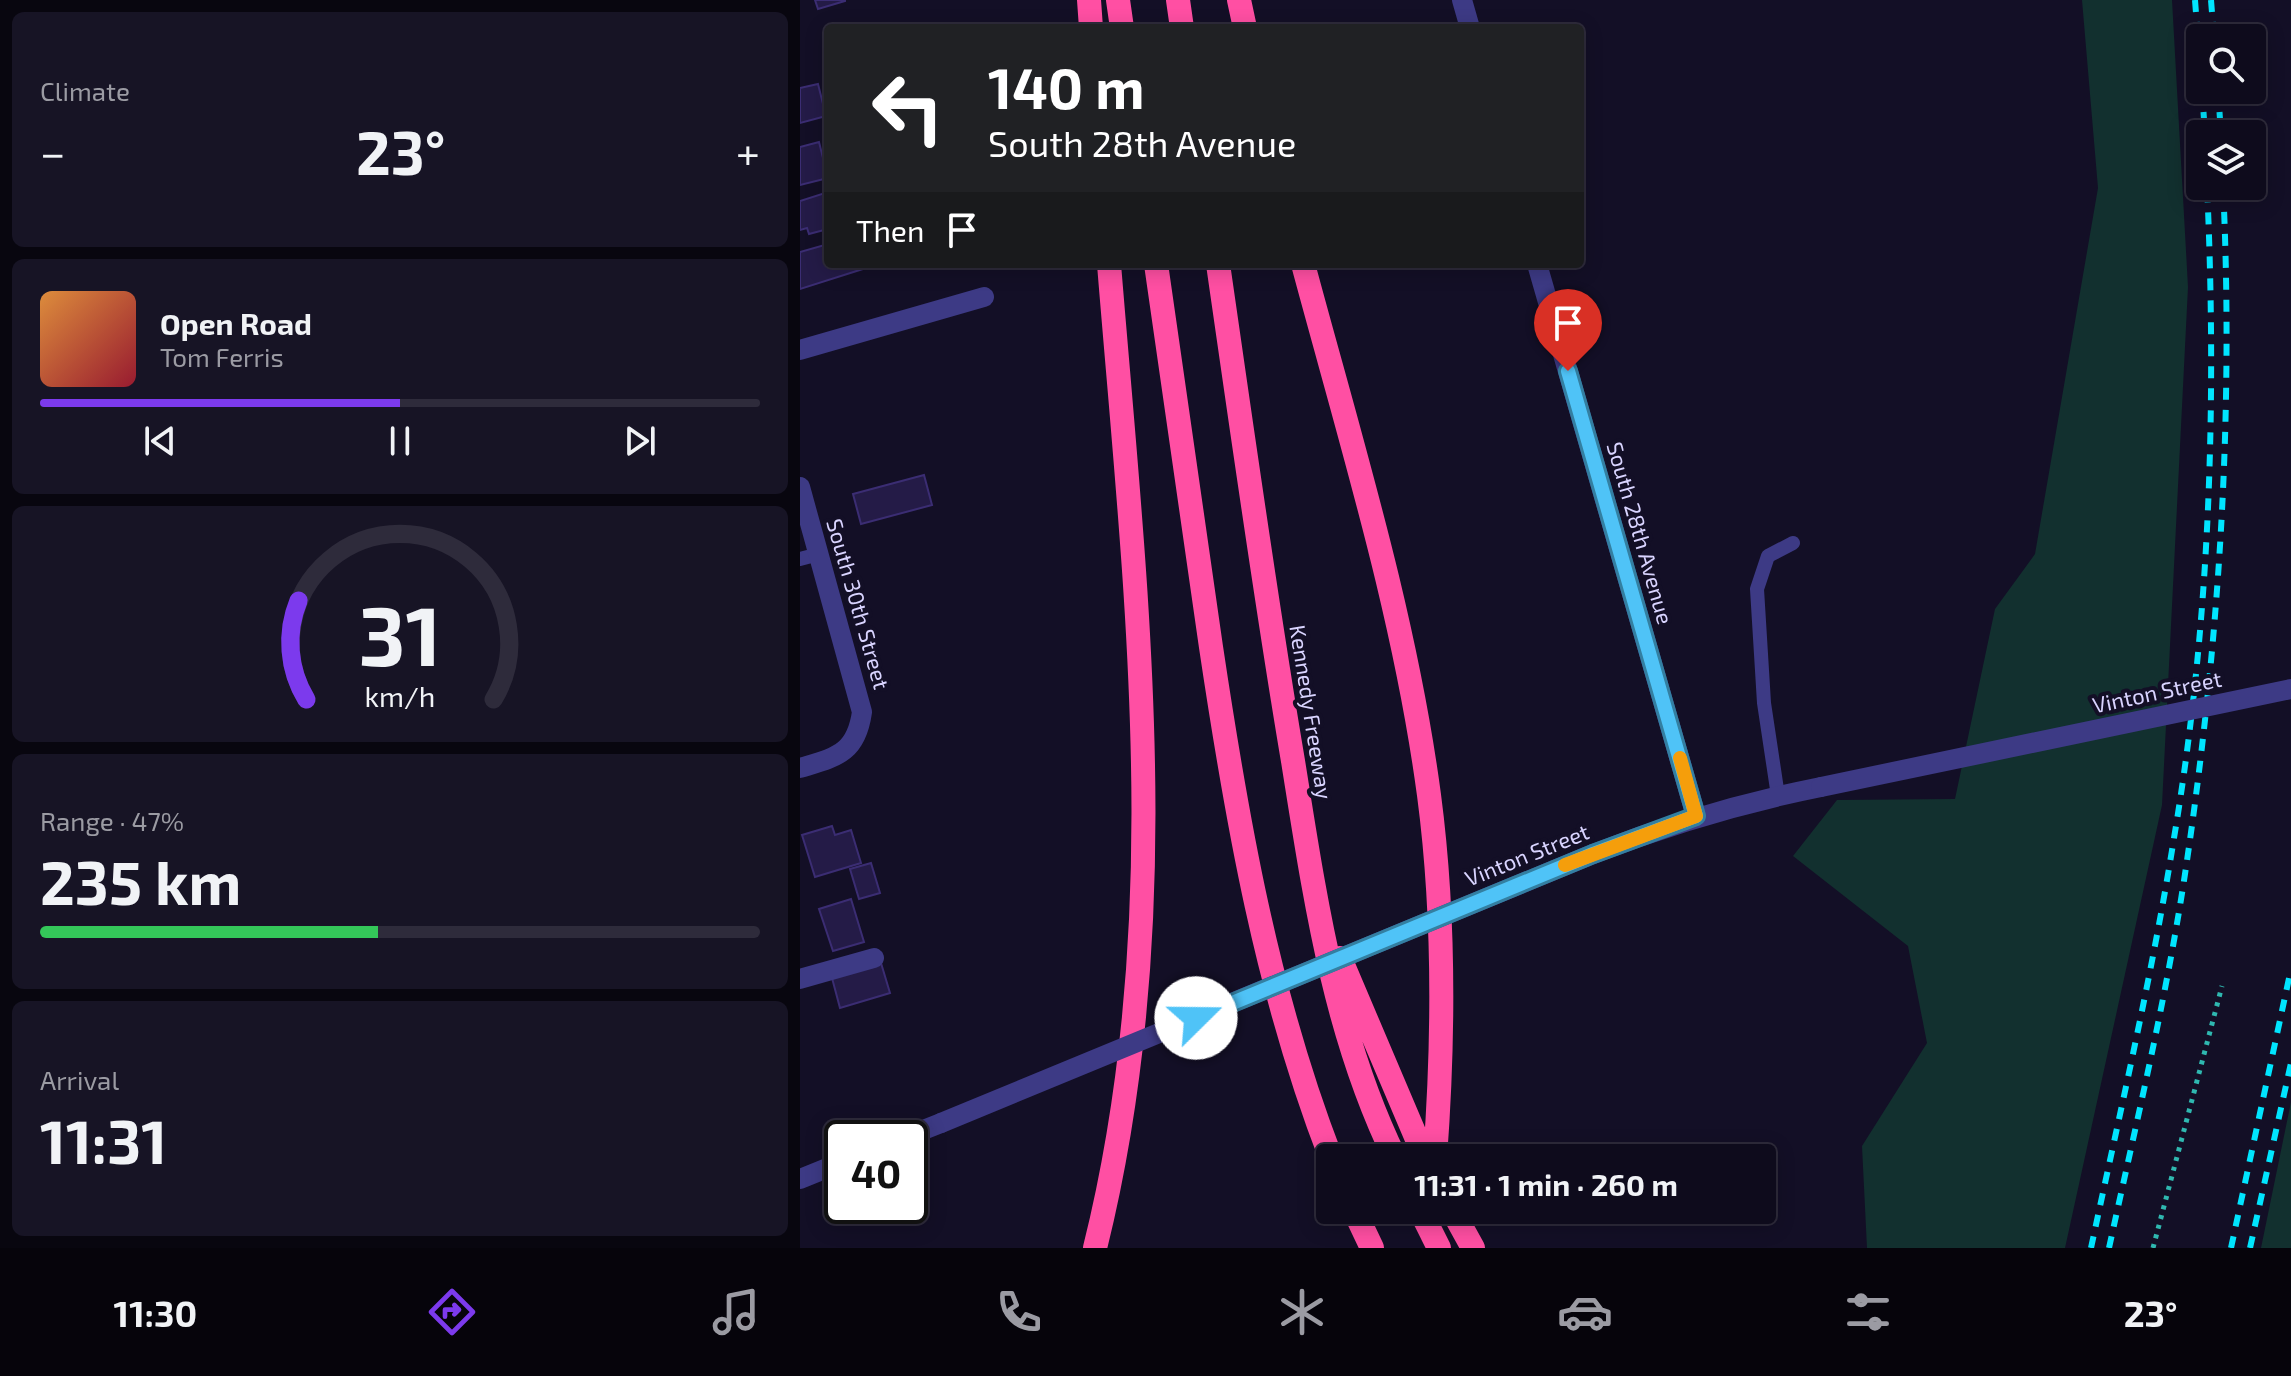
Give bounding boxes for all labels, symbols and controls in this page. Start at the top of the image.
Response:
map controls [2186,24,2266,200]
button: search [2186,24,2266,104]
text: 140 m [988,53,1145,120]
icon: left [856,56,960,160]
text: Climate [40,75,130,106]
text: 23° [356,115,446,187]
button: layers [2186,120,2266,200]
text: South 28th Avenue [988,121,1296,164]
text: − [40,125,66,178]
text: + [736,125,760,178]
icon: arrive [940,208,984,252]
text: Then [856,212,924,248]
pin [1534,289,1602,371]
icon: arrive [1546,301,1590,345]
text: Open Road [160,305,312,341]
text: Tom Ferris [160,341,284,372]
icon: previous [138,419,182,463]
icon: pause [378,419,422,463]
icon: next [618,419,662,463]
street label: South 28th Avenue [1602,439,1679,627]
street label: South 30th Street [822,515,896,692]
text: 31 [358,583,442,683]
street label: Kennedy Freeway [1285,623,1339,801]
street label: Vinton Street [2090,665,2224,717]
text: km/h [365,678,435,713]
text: Range · 47% [40,805,184,836]
street label: Vinton Street [1461,817,1592,891]
text: 235 km [40,845,241,917]
position arrow [1154,976,1238,1060]
text: Arrival [40,1064,119,1095]
text: 11:31 [40,1104,167,1176]
speed limit sign: 40 [824,1120,928,1224]
text: 11:31 · 1 min · 260 m [1414,1166,1678,1202]
icon: directions [424,1284,480,1340]
icon: music [708,1284,764,1340]
icon: phone [991,1284,1047,1340]
icon: climate [1274,1284,1330,1340]
icon: car [1557,1284,1613,1340]
icon: filters [1840,1284,1896,1340]
text: 11:30 [114,1291,197,1334]
text: 23° [2124,1291,2177,1334]

